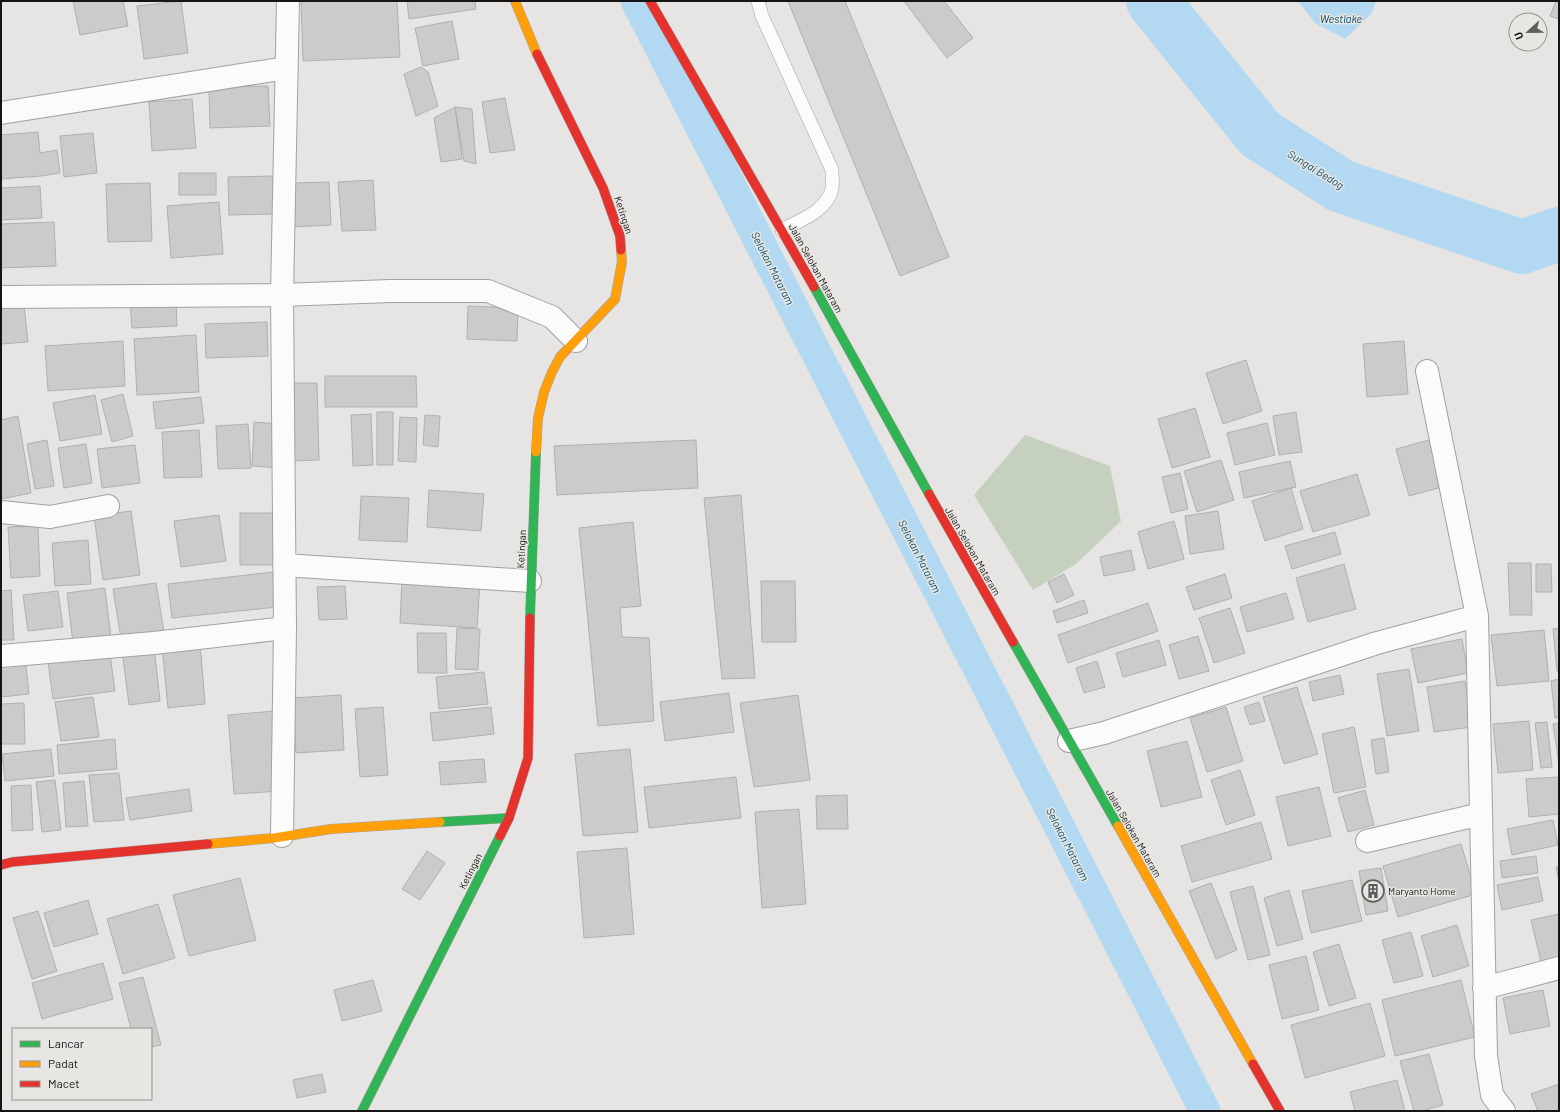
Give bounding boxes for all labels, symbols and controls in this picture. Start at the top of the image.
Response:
water label: Westlake [1320,12,1363,25]
north arrow [1508,12,1548,52]
text: U [1511,30,1526,42]
water label: Sungai Bedog [1285,147,1347,192]
street label: Ketingan [612,195,636,235]
street label: Jalan Selokan Mataram [787,221,845,315]
water label: Selokan Mataram [749,229,797,307]
street label: Jalan Selokan Mataram [943,505,1003,597]
water label: Selokan Mataram [896,517,944,595]
street label: Ketingan [514,529,528,569]
street label: Jalan Selokan Mataram [1104,787,1164,879]
water label: Selokan Mataram [1044,805,1092,883]
street label: Ketingan [456,851,484,891]
building icon: Maryanto Home [1360,878,1386,904]
place label: Maryanto Home [1388,885,1456,897]
legend [12,1028,152,1100]
text: Lancar [48,1036,85,1050]
text: Padat [48,1056,78,1070]
text: Macet [48,1076,80,1090]

